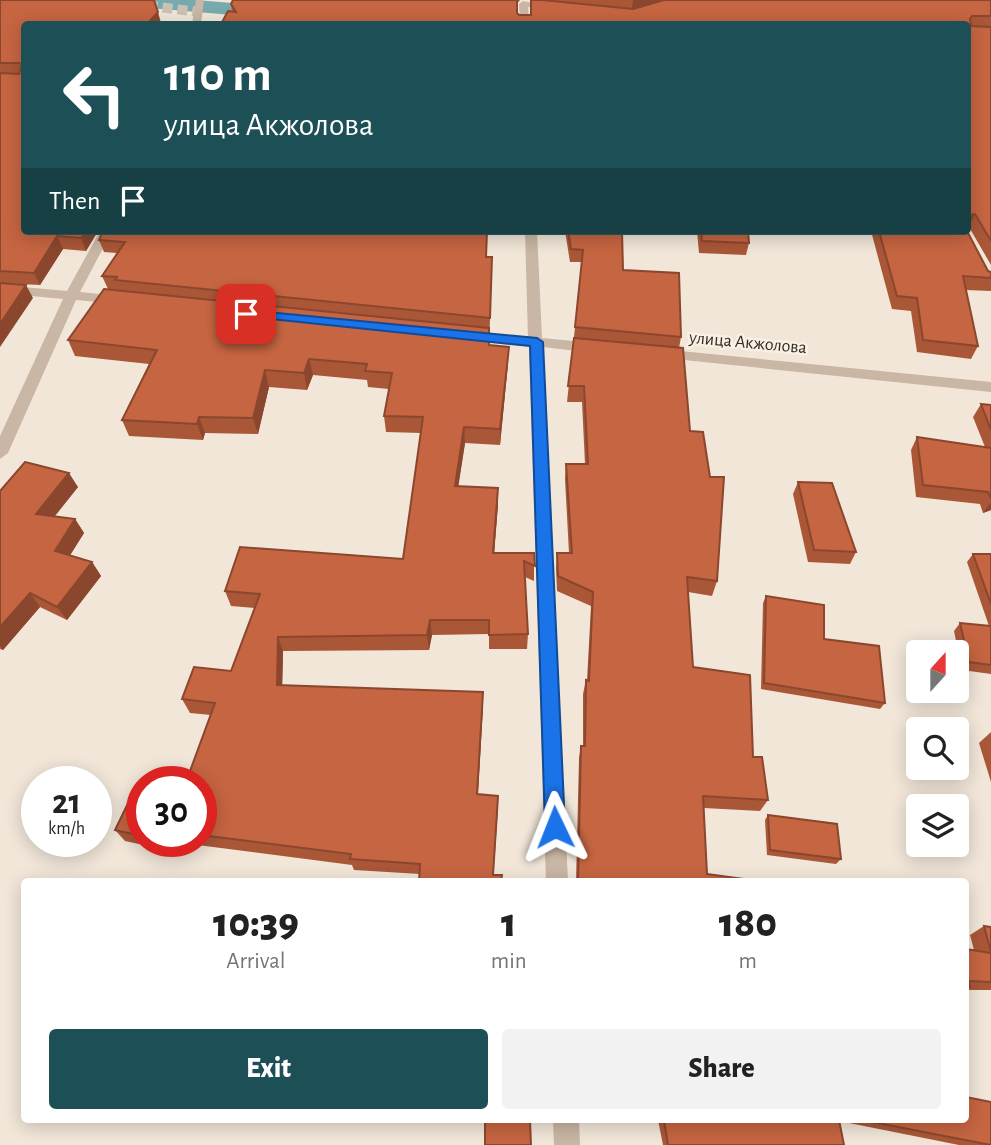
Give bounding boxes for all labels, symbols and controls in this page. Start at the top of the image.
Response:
icon: left [49,49,140,140]
text: 110 m [164,51,272,100]
text: улица Акжолова [164,109,374,141]
icon: arrive [114,182,152,220]
text: Then [49,188,100,214]
pin [216,284,276,344]
icon: arrive [227,295,265,333]
street label: улица Акжолова [687,329,808,357]
north arrow [906,640,970,704]
map controls [906,640,969,857]
button: search [906,717,969,780]
speed limit sign: 30 [126,766,217,857]
text: 21 [52,785,81,820]
position arrow [518,790,592,864]
button: layers [906,794,969,857]
text: km/h [48,820,85,838]
text: 10:39 [213,902,299,944]
text: 1 [501,902,516,944]
text: 180 [719,902,777,944]
text: Arrival [226,950,285,973]
text: min [491,950,527,973]
text: m [739,950,757,973]
button: Exit [49,1029,488,1109]
button: Share [502,1029,941,1109]

